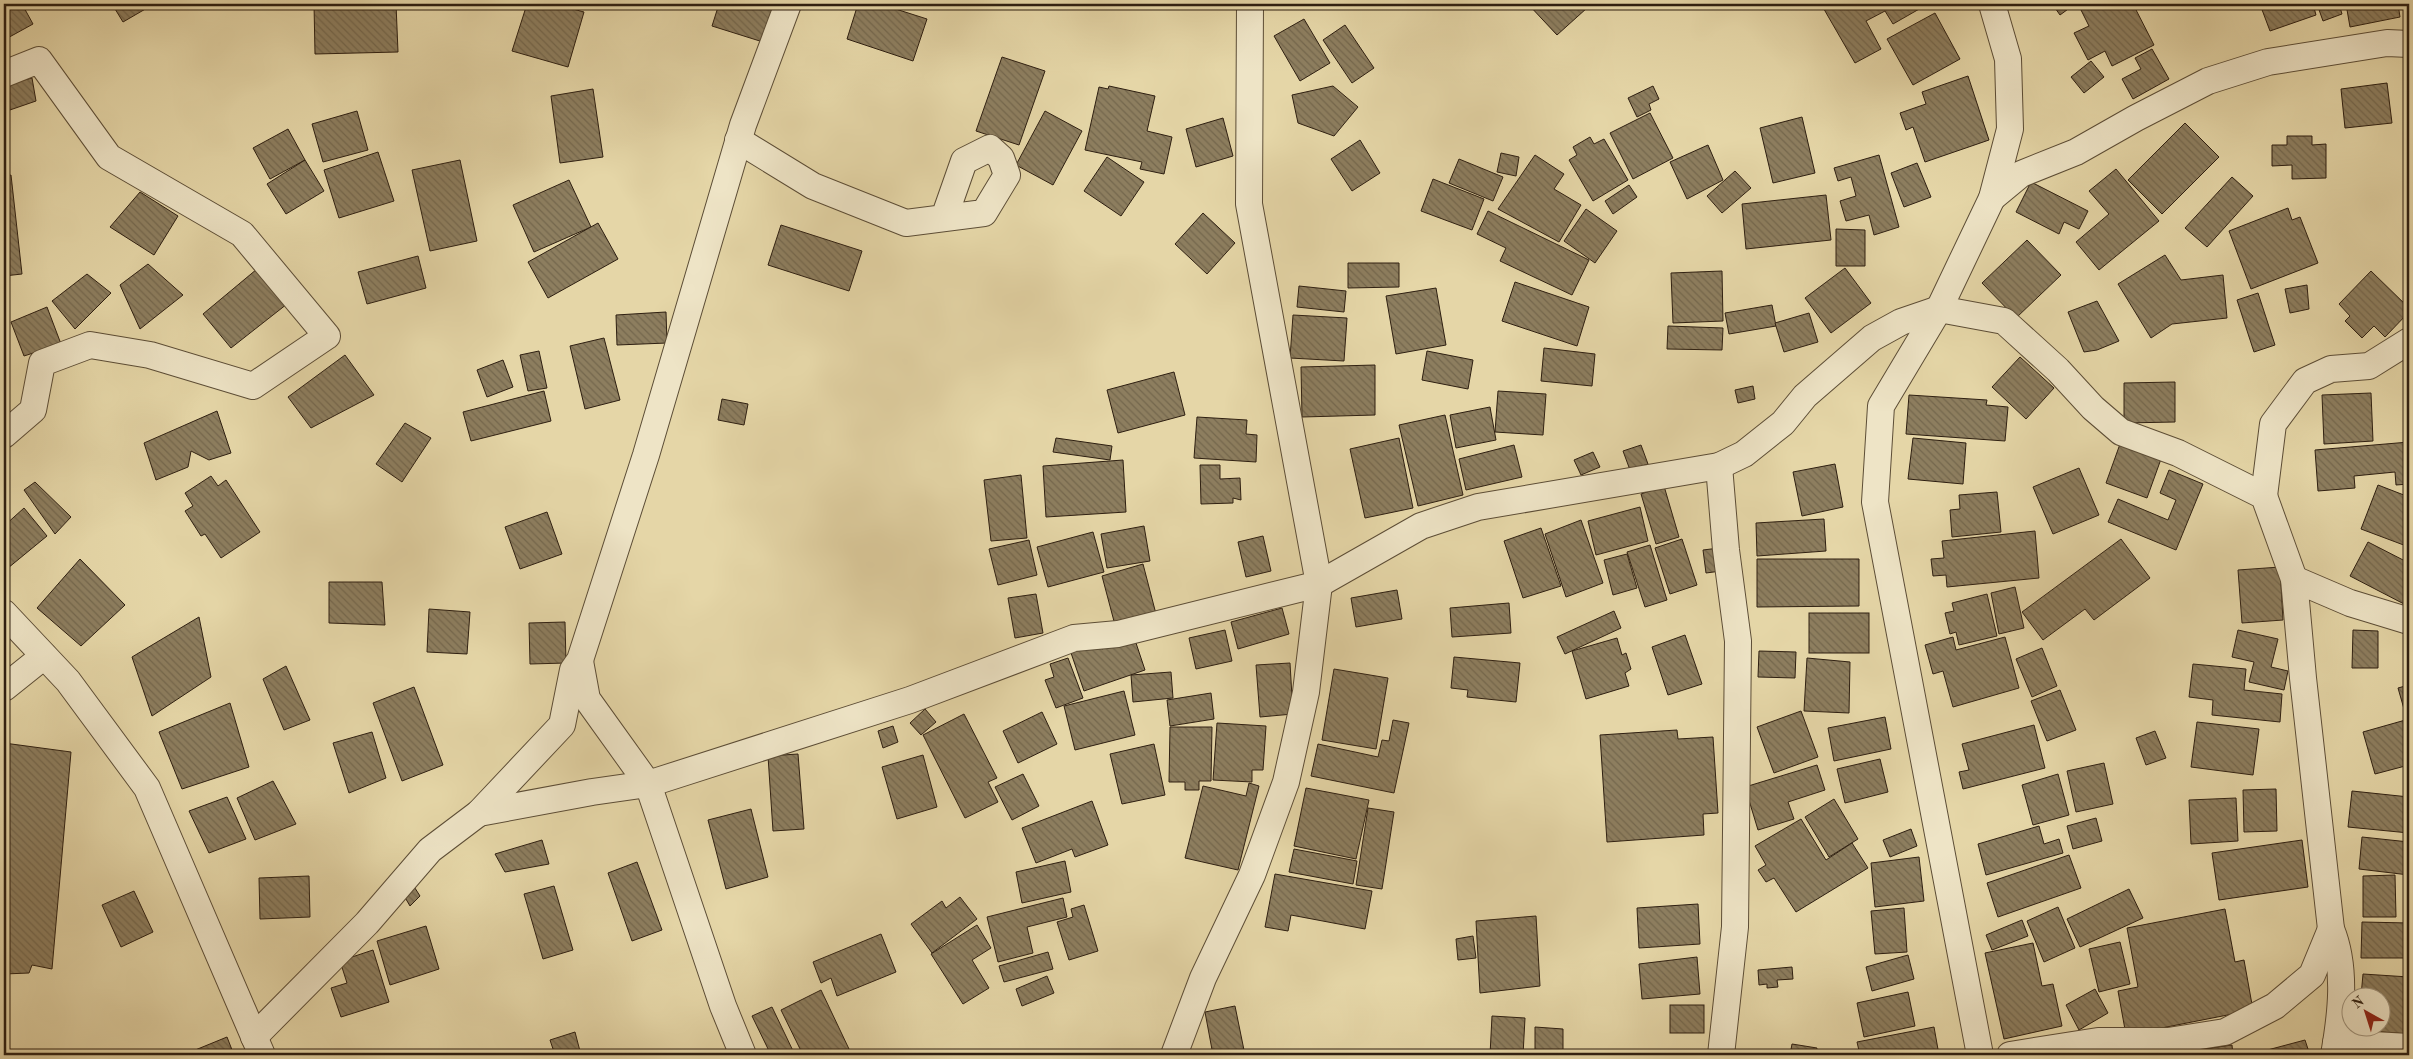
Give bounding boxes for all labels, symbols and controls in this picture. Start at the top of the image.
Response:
north arrow [2340,986,2390,1036]
text: N [2350,994,2367,1011]

